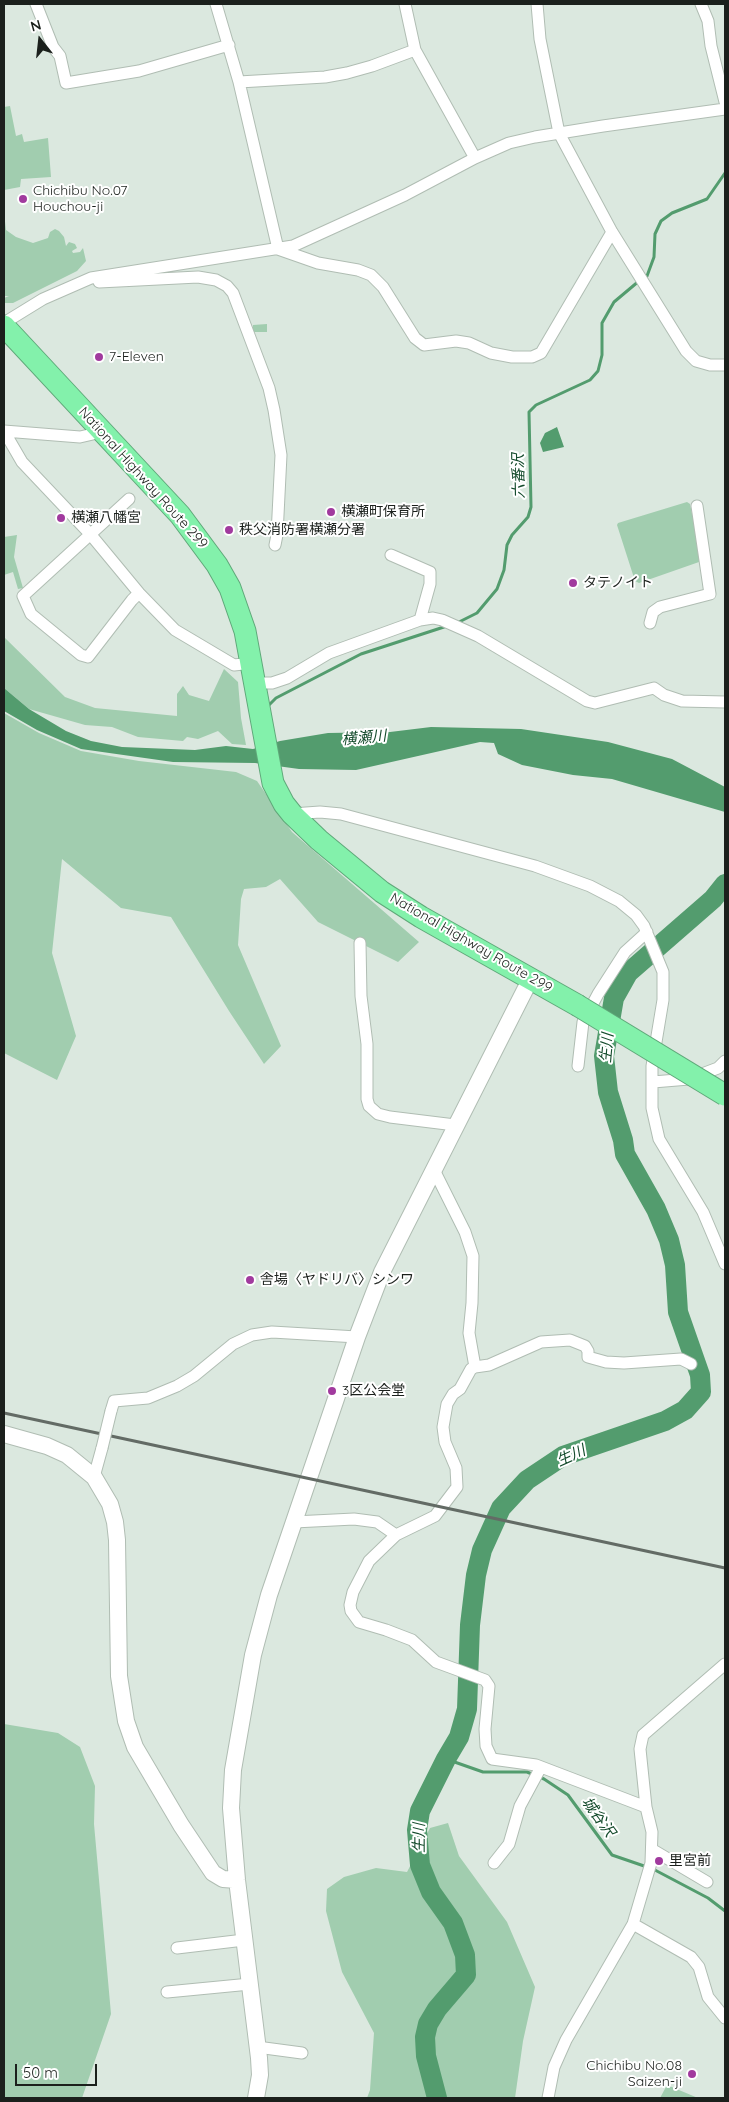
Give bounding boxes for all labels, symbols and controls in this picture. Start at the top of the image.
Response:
north arrow [15,15,65,65]
text: N [28,16,43,36]
place label: Chichibu No.07 Houchou-ji [33,183,127,216]
marker: Chichibu No.07 Houchou-ji [17,193,29,205]
place label: 7-Eleven [109,349,164,365]
marker: 7-Eleven [93,351,105,363]
street label: National Highway Route 299 [75,404,211,552]
water label: 六番沢 [510,453,528,499]
place label: 横瀬町保育所 [341,504,425,520]
marker: 横瀬町保育所 [325,506,337,518]
place label: 横瀬八幡宮 [71,510,141,526]
marker: 横瀬八幡宮 [55,512,67,524]
place label: 秩父消防署横瀬分署 [239,522,365,538]
marker: 秩父消防署横瀬分署 [223,524,235,536]
place label: タテノイト [583,575,653,591]
marker: タテノイト [567,577,579,589]
water label: 横瀬川 [341,727,387,749]
street label: National Highway Route 299 [387,890,555,996]
water label: 生川 [597,1032,617,1064]
place label: 舎場〈ヤドリバ〉シンワ [260,1272,414,1288]
marker: 舎場〈ヤドリバ〉シンワ [244,1274,256,1286]
place label: 3区公会堂 [342,1383,405,1399]
marker: 3区公会堂 [326,1385,338,1397]
water label: 生川 [554,1442,588,1470]
water label: 城谷沢 [577,1794,619,1840]
water label: 生川 [410,1823,428,1853]
place label: 里宮前 [669,1853,711,1869]
marker: 里宮前 [653,1855,665,1867]
scale bar [18,2054,100,2086]
place label: Chichibu No.08 Saizen-ji [586,2058,682,2090]
text: 50 m [23,2063,58,2082]
marker: Chichibu No.08 Saizen-ji [686,2068,698,2080]

